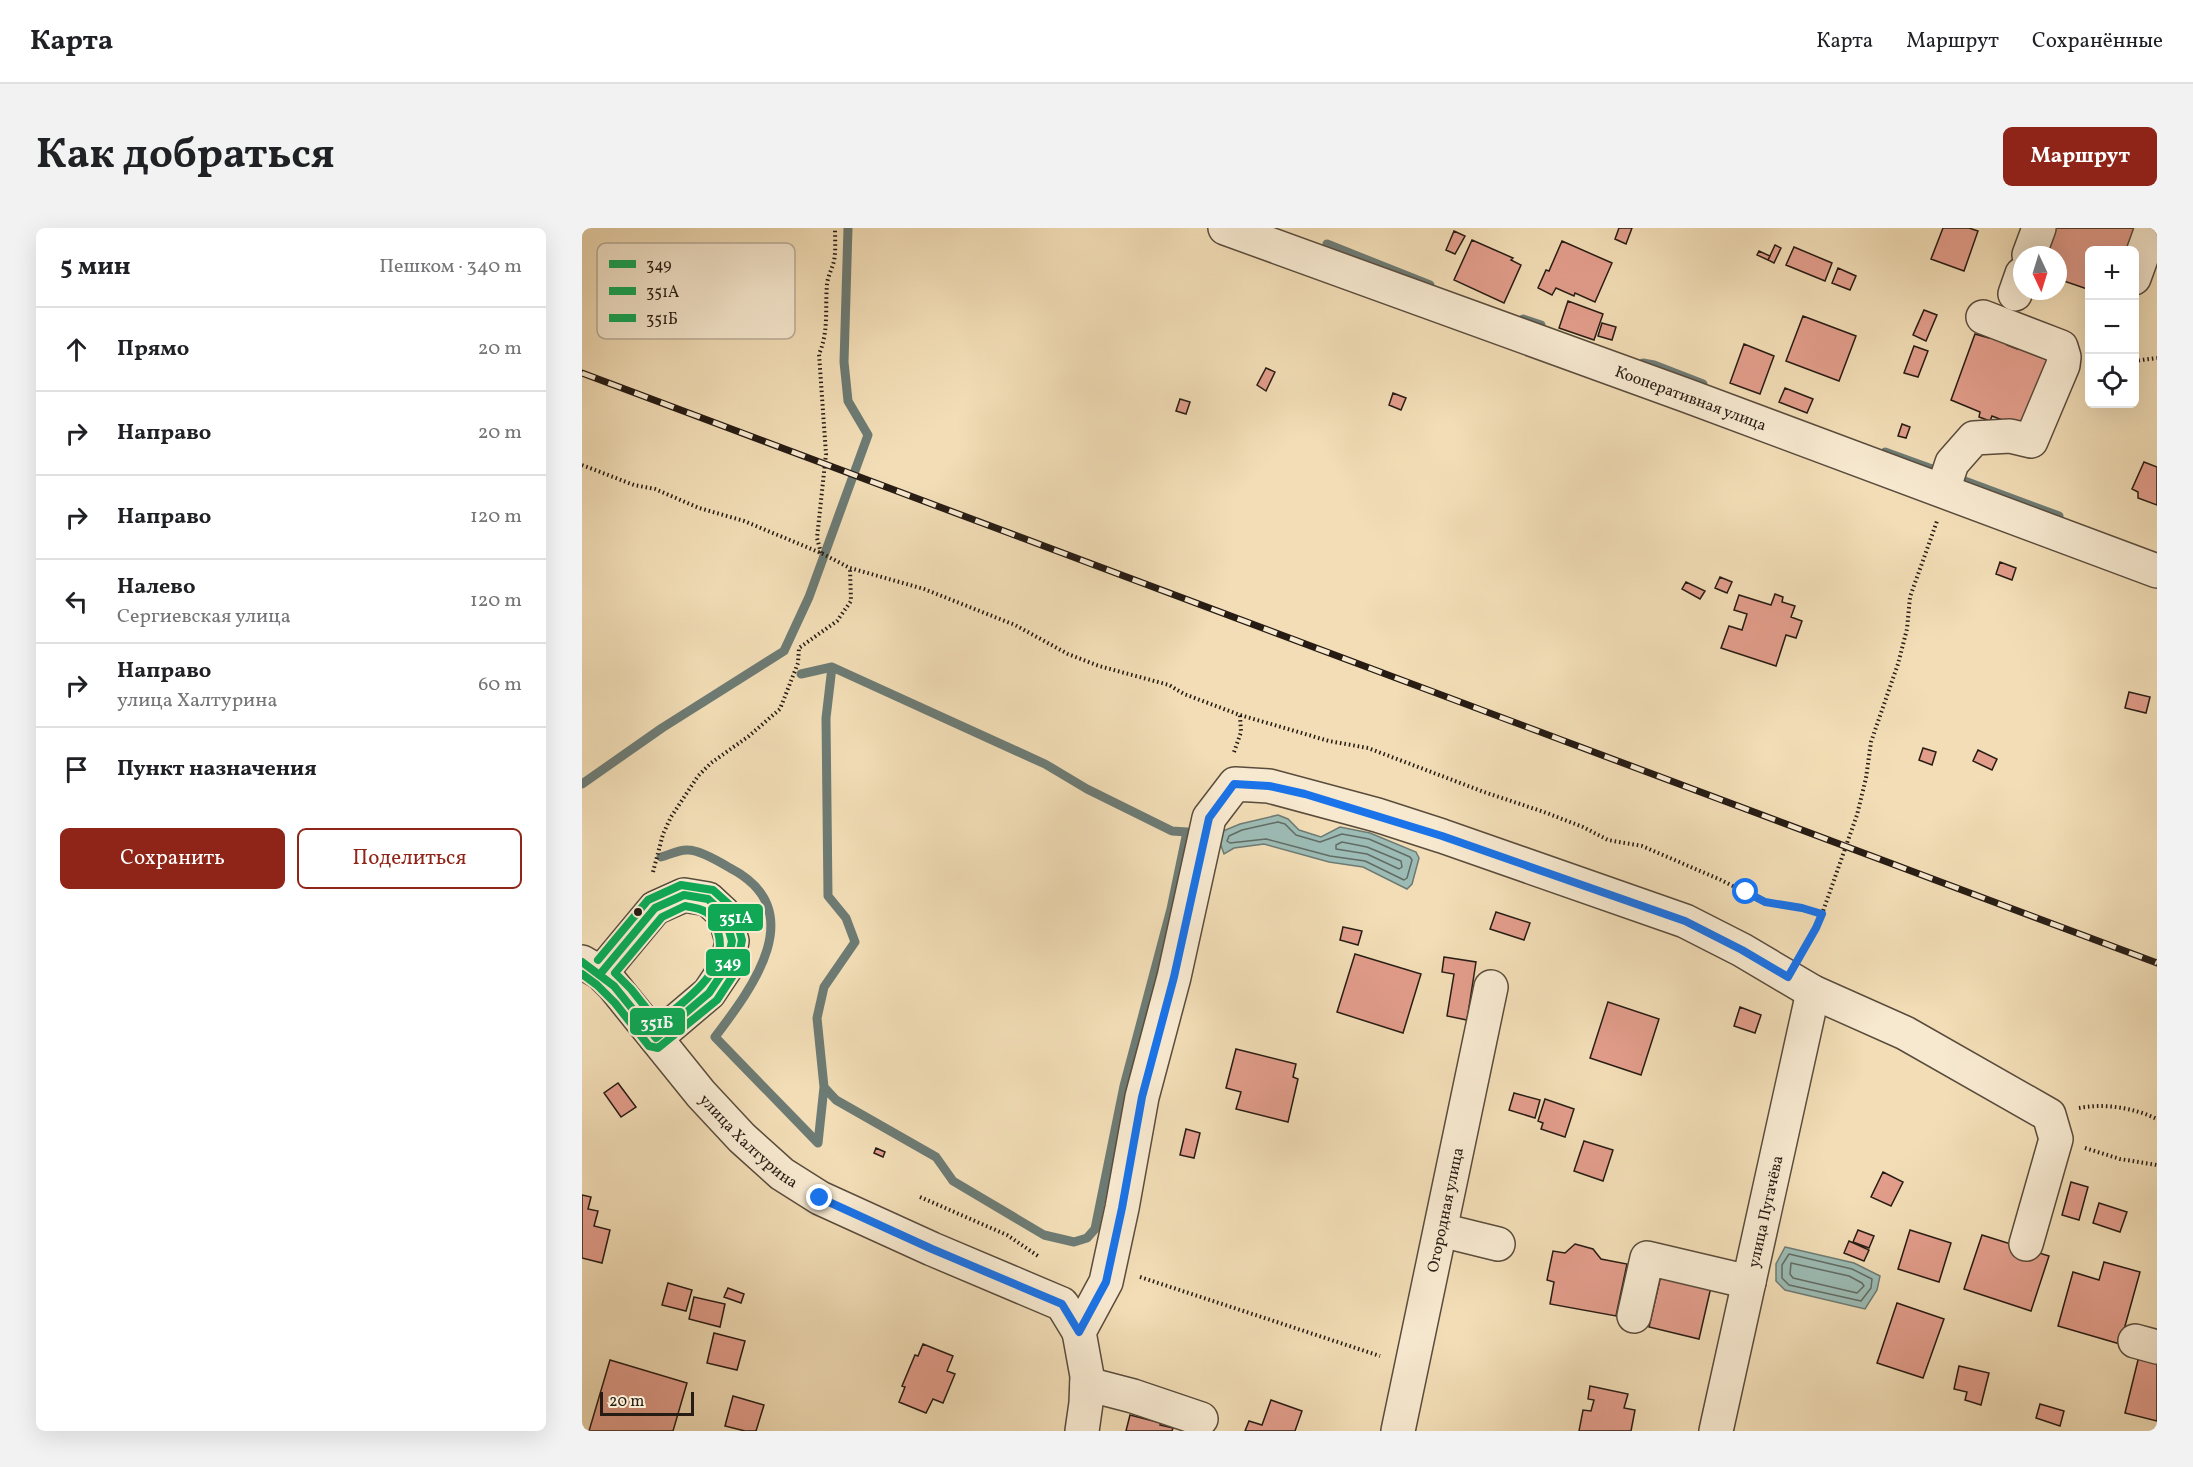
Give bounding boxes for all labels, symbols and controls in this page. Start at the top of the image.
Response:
text: Карта [30,22,113,61]
text: Карта [1816,27,1873,56]
text: Маршрут [1906,27,1999,56]
text: Сохранённые [2032,27,2163,56]
text: Как добраться [36,127,335,186]
button: Маршрут [2003,127,2157,186]
legend [597,243,795,339]
north arrow [2013,246,2067,300]
map controls [2085,246,2139,408]
button: + [2085,246,2139,300]
text: 5 мин [60,249,131,285]
text: Пешком · 340 m [379,253,522,281]
text: 349 [646,255,672,277]
text: 351А [646,282,679,304]
button: − [2085,300,2139,354]
text: 351Б [646,309,678,331]
icon: ahead [60,333,93,366]
text: Прямо [117,334,189,365]
text: 20 m [478,335,522,363]
button: locate [2085,354,2139,408]
street label: Кооперативная улица [1612,361,1769,437]
icon: right [60,417,93,450]
text: Направо [117,418,211,449]
text: 20 m [478,419,522,447]
icon: right [60,501,93,534]
text: Направо [117,502,211,533]
text: 120 m [470,503,522,531]
text: Налево [117,572,196,603]
icon: left [60,585,93,618]
text: 120 m [470,587,522,615]
text: Сергиевская улица [117,603,291,631]
text: Направо [117,656,211,687]
icon: right [60,669,93,702]
text: 60 m [478,671,522,699]
text: улица Халтурина [117,687,277,715]
icon: arrive [60,753,93,786]
text: Пункт назначения [117,754,317,785]
button: Сохранить [60,828,285,889]
button: Поделиться [297,828,522,889]
route start [1732,878,1758,904]
line badge: 351А [707,903,764,932]
unlabelled marker [632,906,644,918]
text: 351А [719,908,753,930]
line badge: 349 [705,948,751,977]
text: 349 [715,953,741,975]
line badge: 351Б [629,1007,686,1036]
text: 351Б [641,1013,673,1035]
street label: улица Халтурина [693,1090,801,1194]
street label: Огородная улица [1422,1146,1470,1275]
street label: улица Пугачёва [1743,1153,1790,1270]
route end [806,1184,832,1210]
scale bar [600,1389,694,1416]
text: 20 m [609,1391,644,1413]

